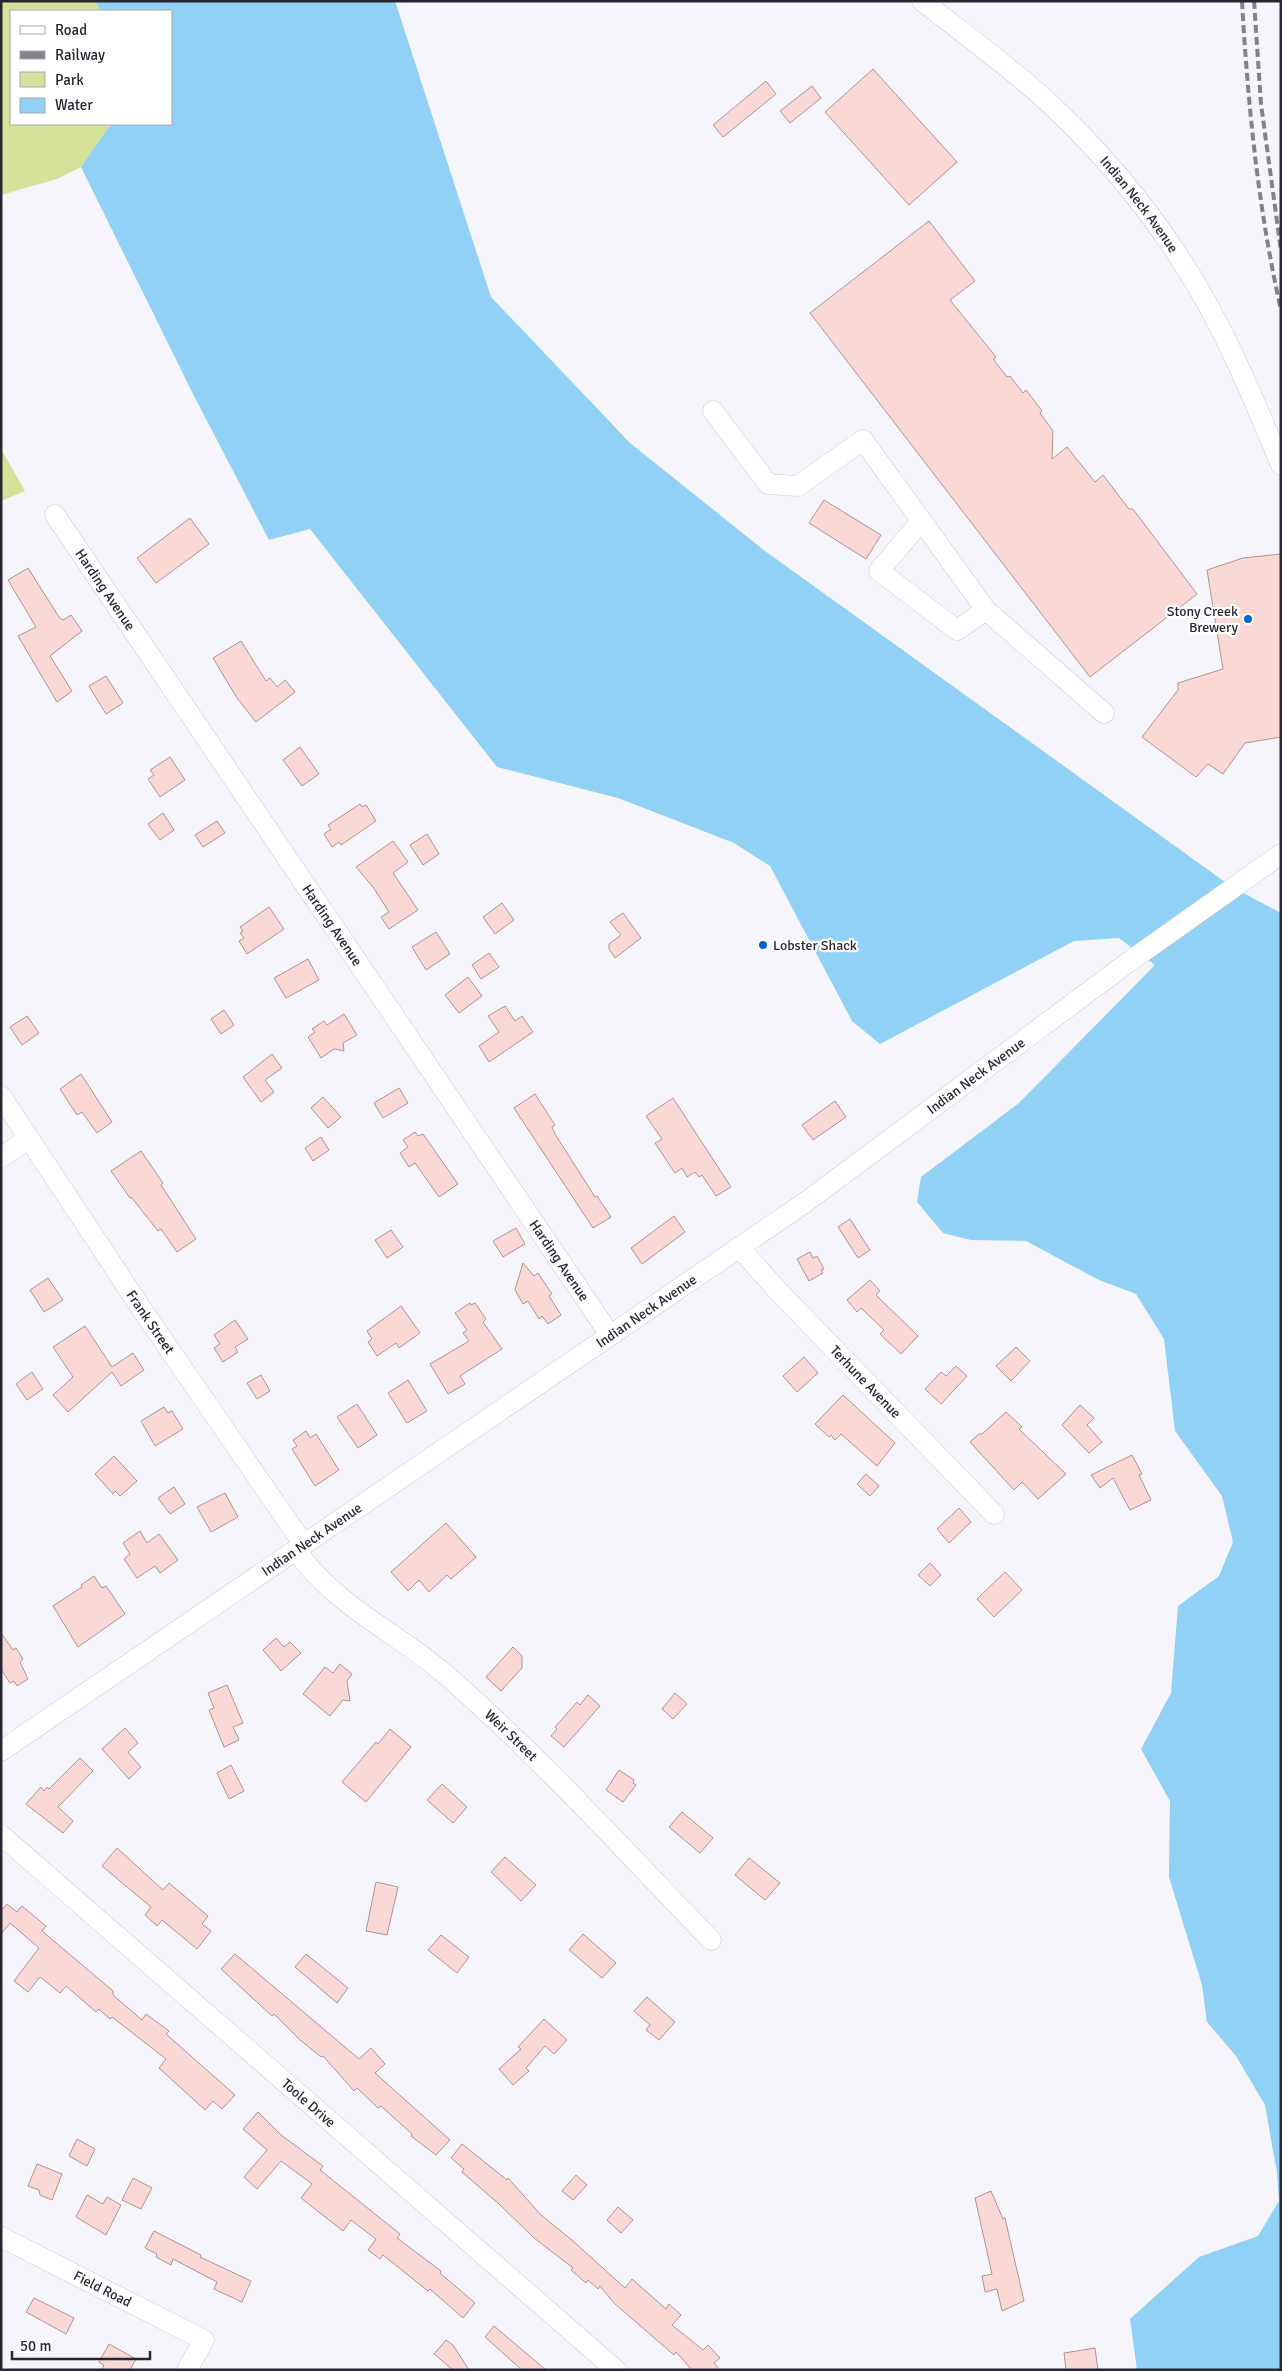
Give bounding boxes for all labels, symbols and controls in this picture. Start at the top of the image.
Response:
legend [10,10,172,125]
text: Road [55,21,87,39]
text: Railway [55,46,105,64]
text: Park [55,71,84,89]
text: Water [55,96,93,114]
street label: Indian Neck Avenue [1097,152,1182,256]
street label: Harding Avenue [72,546,139,634]
place label: Stony Creek Brewery [1167,603,1238,636]
marker: Stony Creek Brewery [1242,613,1254,625]
street label: Harding Avenue [299,881,366,969]
place label: Lobster Shack [773,937,857,954]
marker: Lobster Shack [757,939,769,951]
street label: Indian Neck Avenue [923,1034,1028,1118]
street label: Harding Avenue [526,1216,593,1304]
street label: Indian Neck Avenue [593,1271,700,1351]
street label: Frank Street [123,1287,178,1357]
street label: Terhune Avenue [827,1342,905,1422]
street label: Indian Neck Avenue [258,1499,365,1579]
street label: Weir Street [481,1706,541,1764]
street label: Toole Drive [278,2075,339,2131]
street label: Field Road [71,2267,134,2310]
scale bar [12,2328,150,2360]
text: 50 m [20,2337,51,2355]

